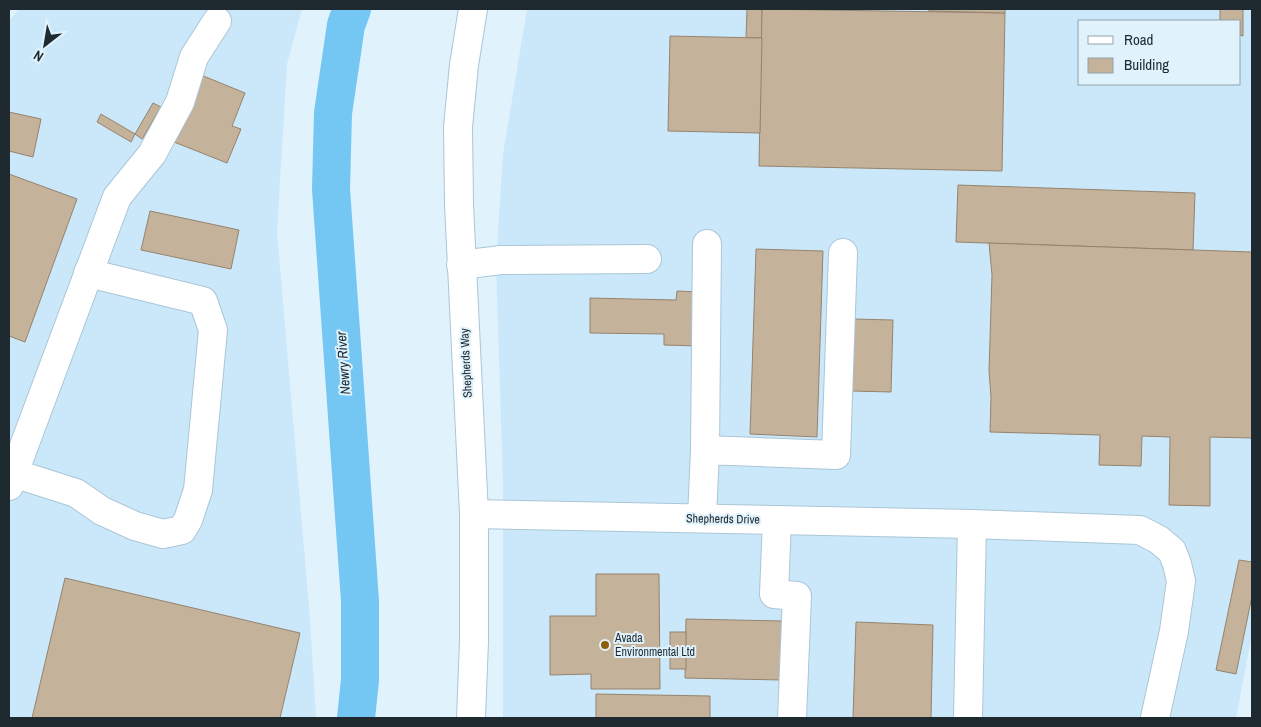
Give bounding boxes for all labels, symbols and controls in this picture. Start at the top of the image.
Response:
north arrow [20,20,70,70]
legend [1078,20,1241,85]
text: Road [1124,29,1153,50]
text: N [30,46,46,66]
text: Building [1124,54,1169,75]
street label: Shepherds Way [456,328,476,398]
water label: Newry River [332,330,354,395]
street label: Shepherds Drive [686,510,760,528]
place label: Avada Environmental Ltd [614,630,695,660]
marker: Avada Environmental Ltd [599,639,611,651]

